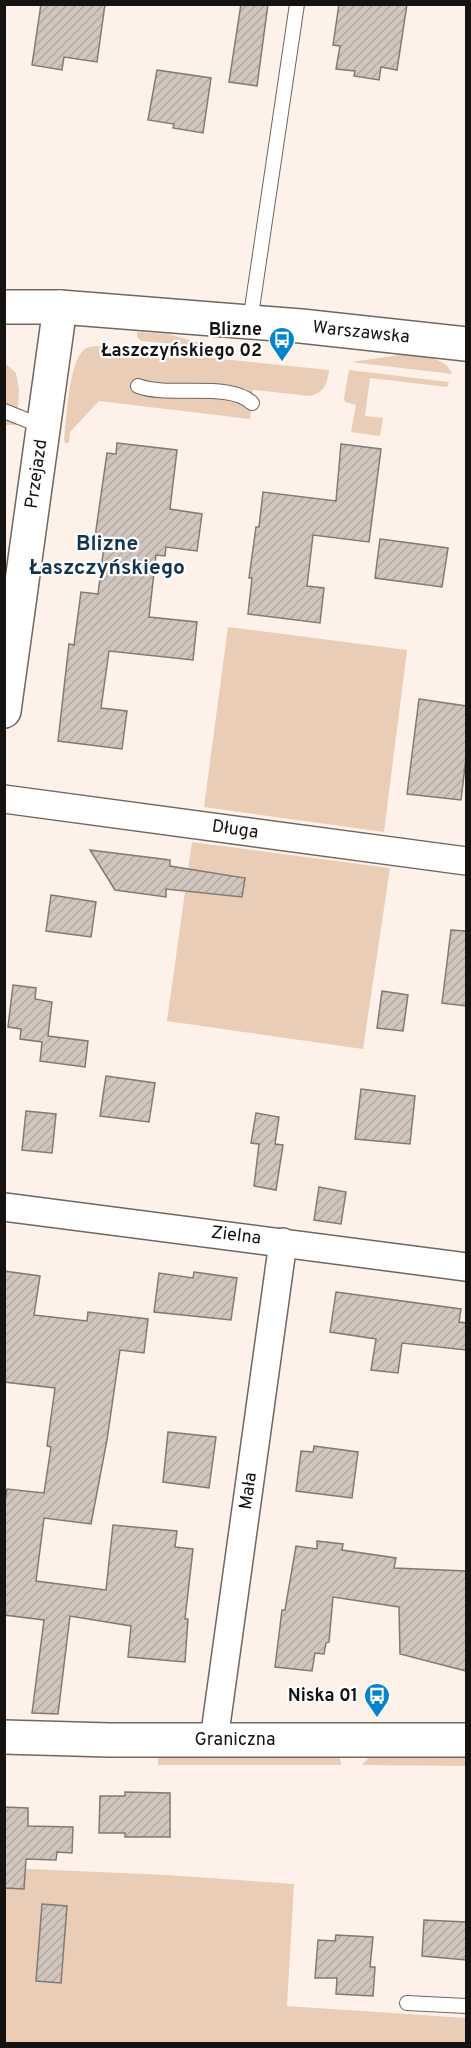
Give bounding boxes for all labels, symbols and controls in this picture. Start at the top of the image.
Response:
street label: Warszawska [311,316,411,350]
place label: Blizne Łaszczyńskiego 02 [101,319,262,363]
bus stop icon: Blizne Łaszczyńskiego 02 [267,325,297,363]
street label: Przejazd [21,438,53,510]
district label: Blizne Łaszczyńskiego [29,531,185,582]
street label: Długa [210,815,260,845]
street label: Zielna [210,1222,262,1250]
street label: Mała [235,1471,263,1511]
bus stop icon: Niska 01 [362,1681,392,1719]
place label: Niska 01 [288,1685,358,1708]
street label: Graniczna [194,1729,276,1752]

